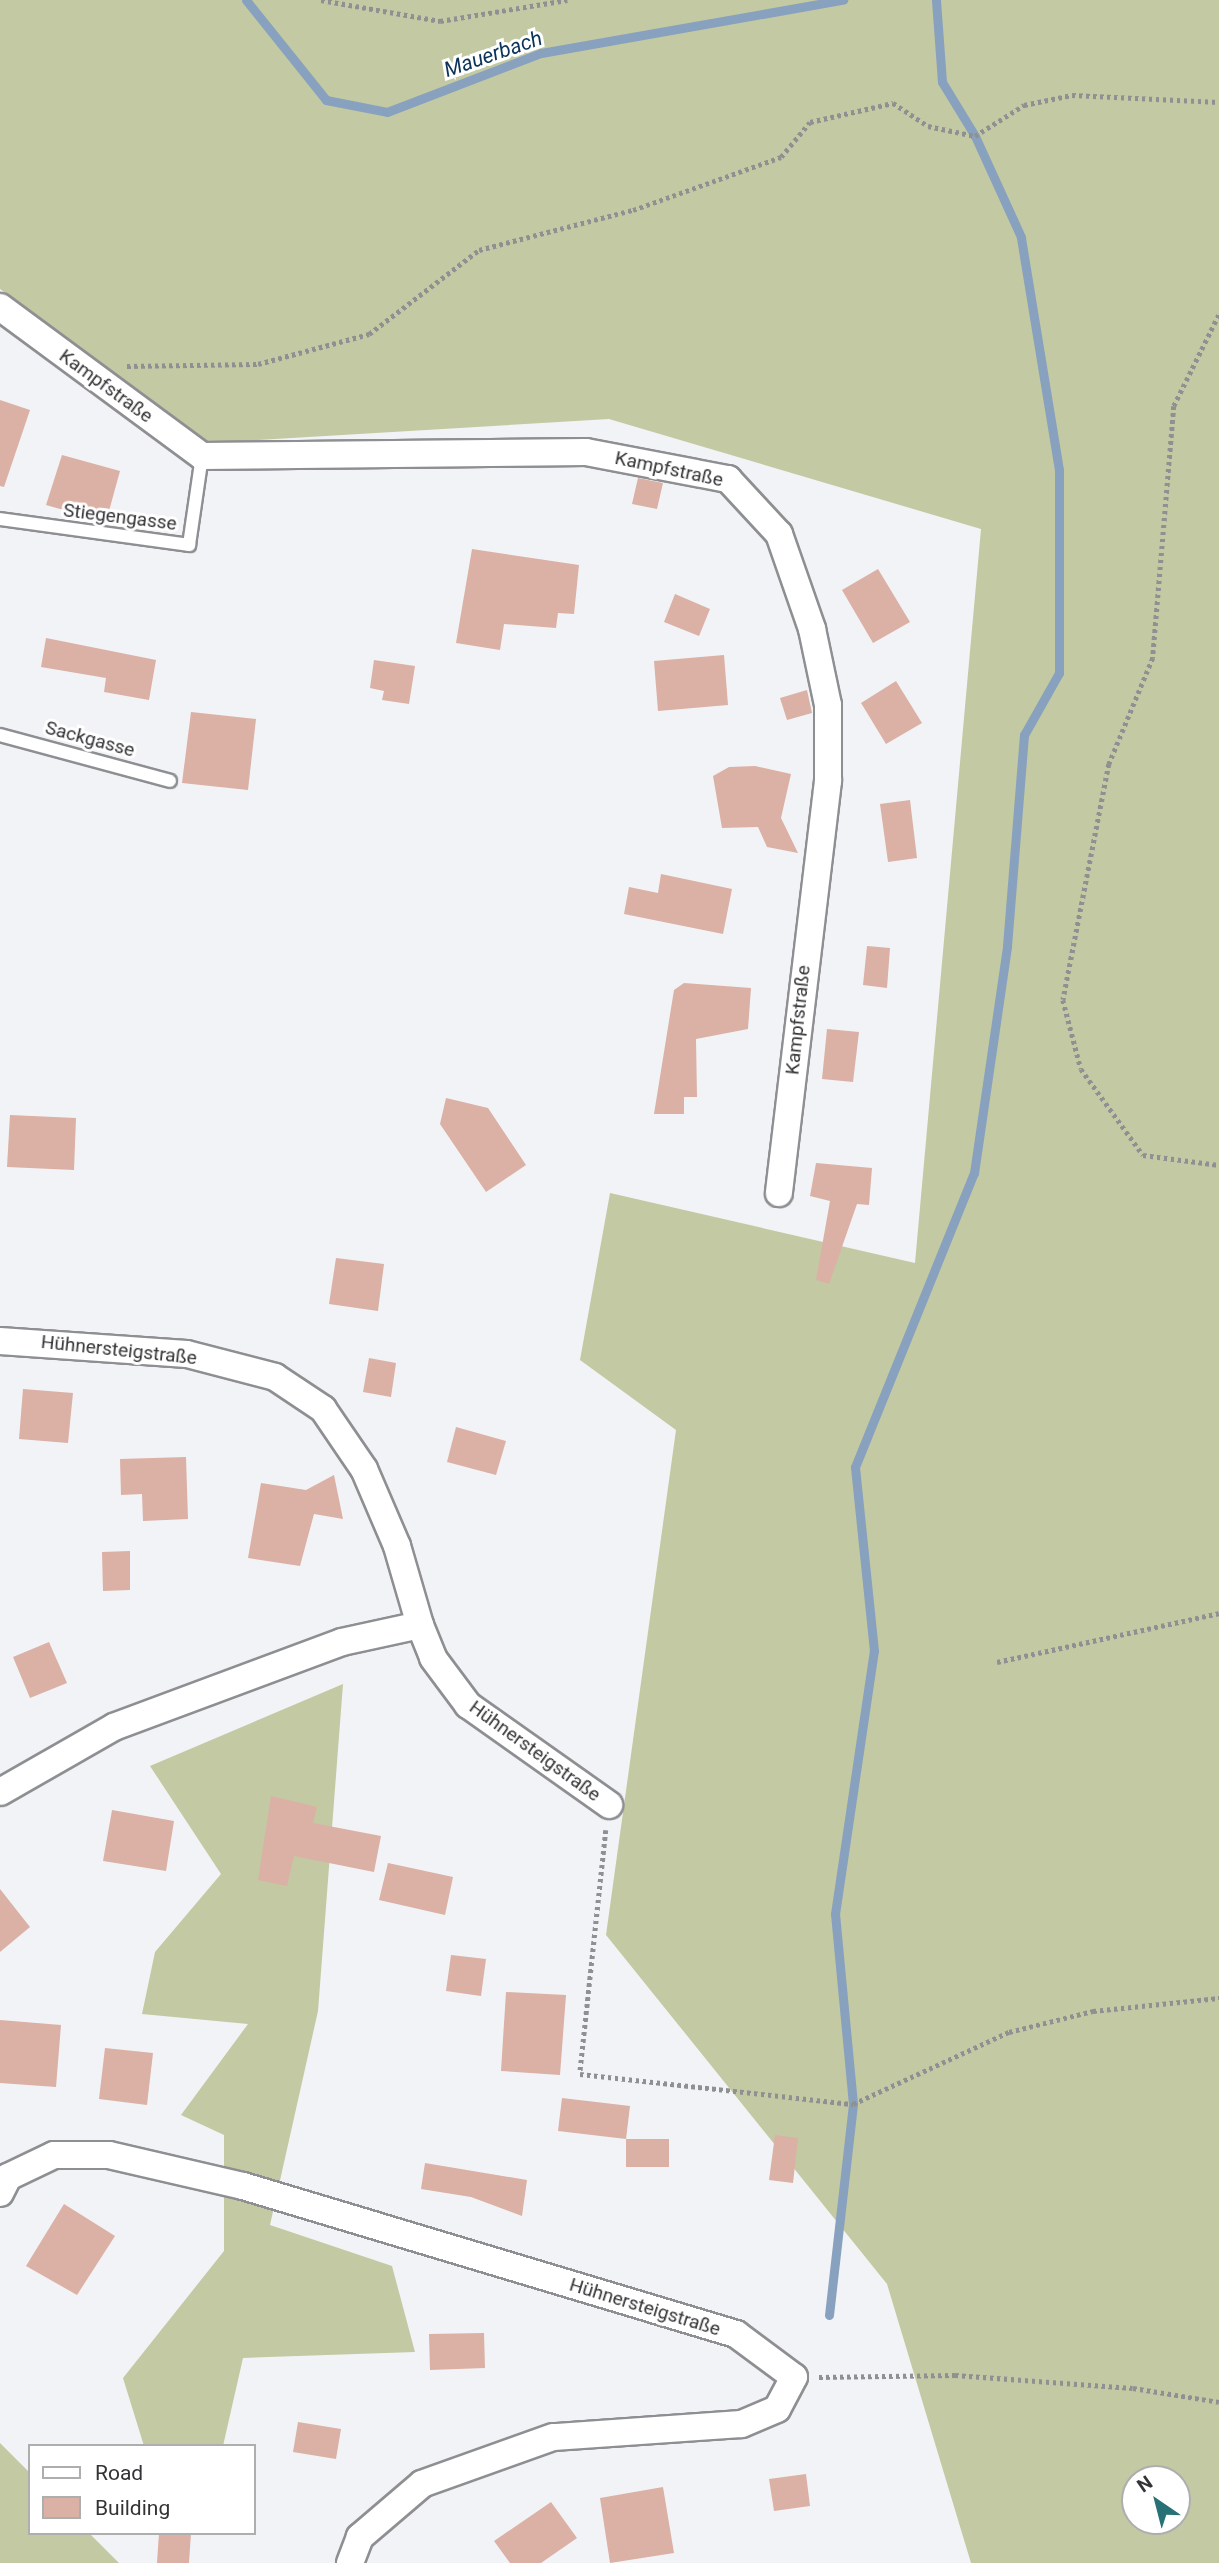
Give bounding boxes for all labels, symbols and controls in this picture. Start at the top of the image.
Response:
water label: Mauerbach [441,25,545,83]
street label: Kampfstraße [55,344,157,428]
street label: Kampfstraße [613,446,725,492]
street label: Stiegengasse [62,499,178,535]
street label: Sackgasse [43,716,137,762]
street label: Kampfstraße [781,964,815,1076]
street label: Hühnersteigstraße [40,1330,198,1370]
street label: Hühnersteigstraße [465,1696,605,1806]
street label: Hühnersteigstraße [567,2273,723,2341]
legend [28,2444,256,2535]
text: Road [95,2461,143,2485]
north arrow [1121,2465,1191,2535]
text: N [1133,2471,1157,2497]
text: Building [95,2496,170,2520]

